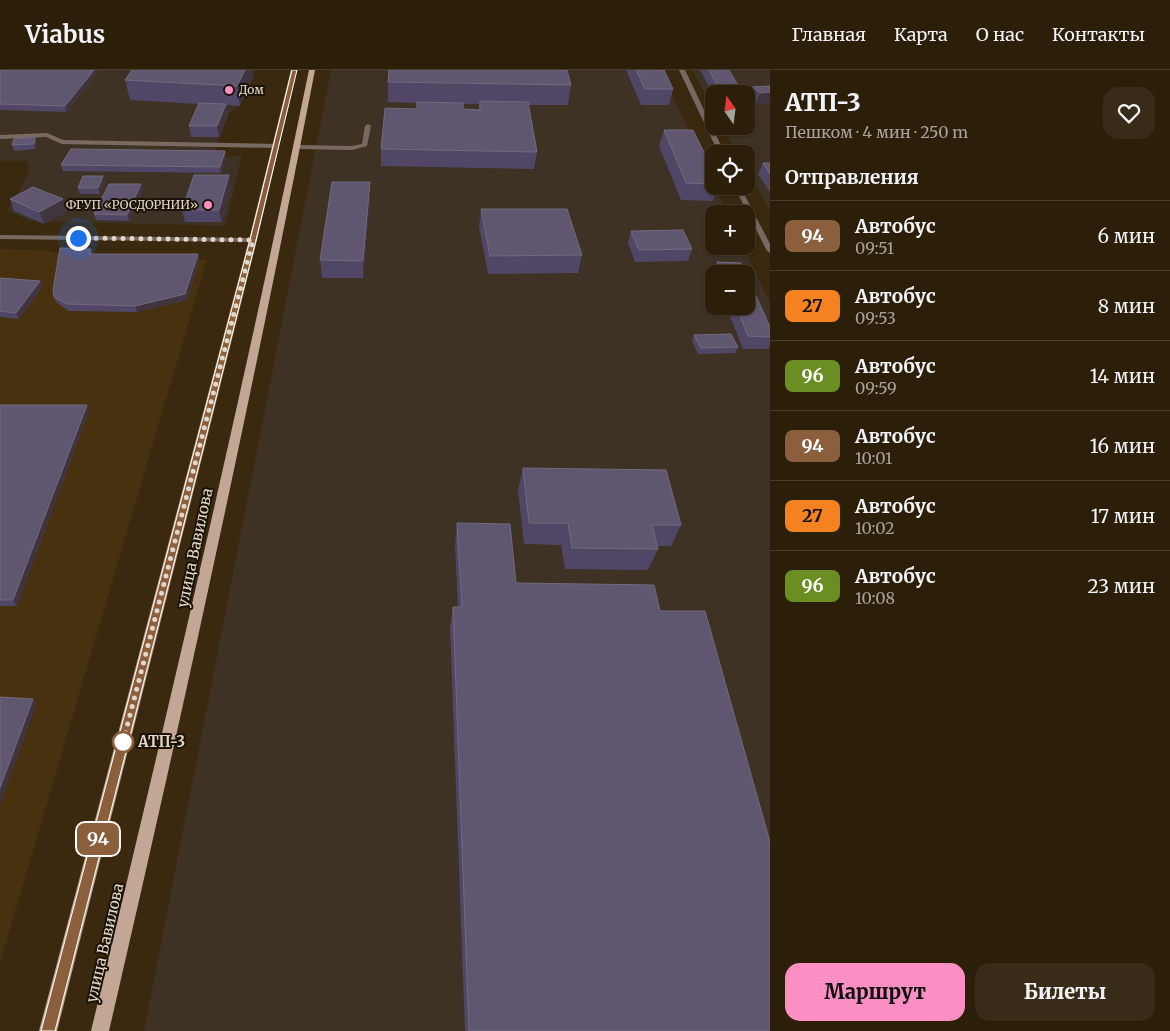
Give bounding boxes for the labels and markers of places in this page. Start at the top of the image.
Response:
place label: Дом [239,82,264,97]
marker: Дом [223,84,235,96]
place label: ФГУП «РОСДОРНИИ» [66,197,198,212]
marker: ФГУП «РОСДОРНИИ» [202,199,214,211]
marker: АТП-3 [112,731,134,753]
place label: АТП-3 [137,732,185,751]

